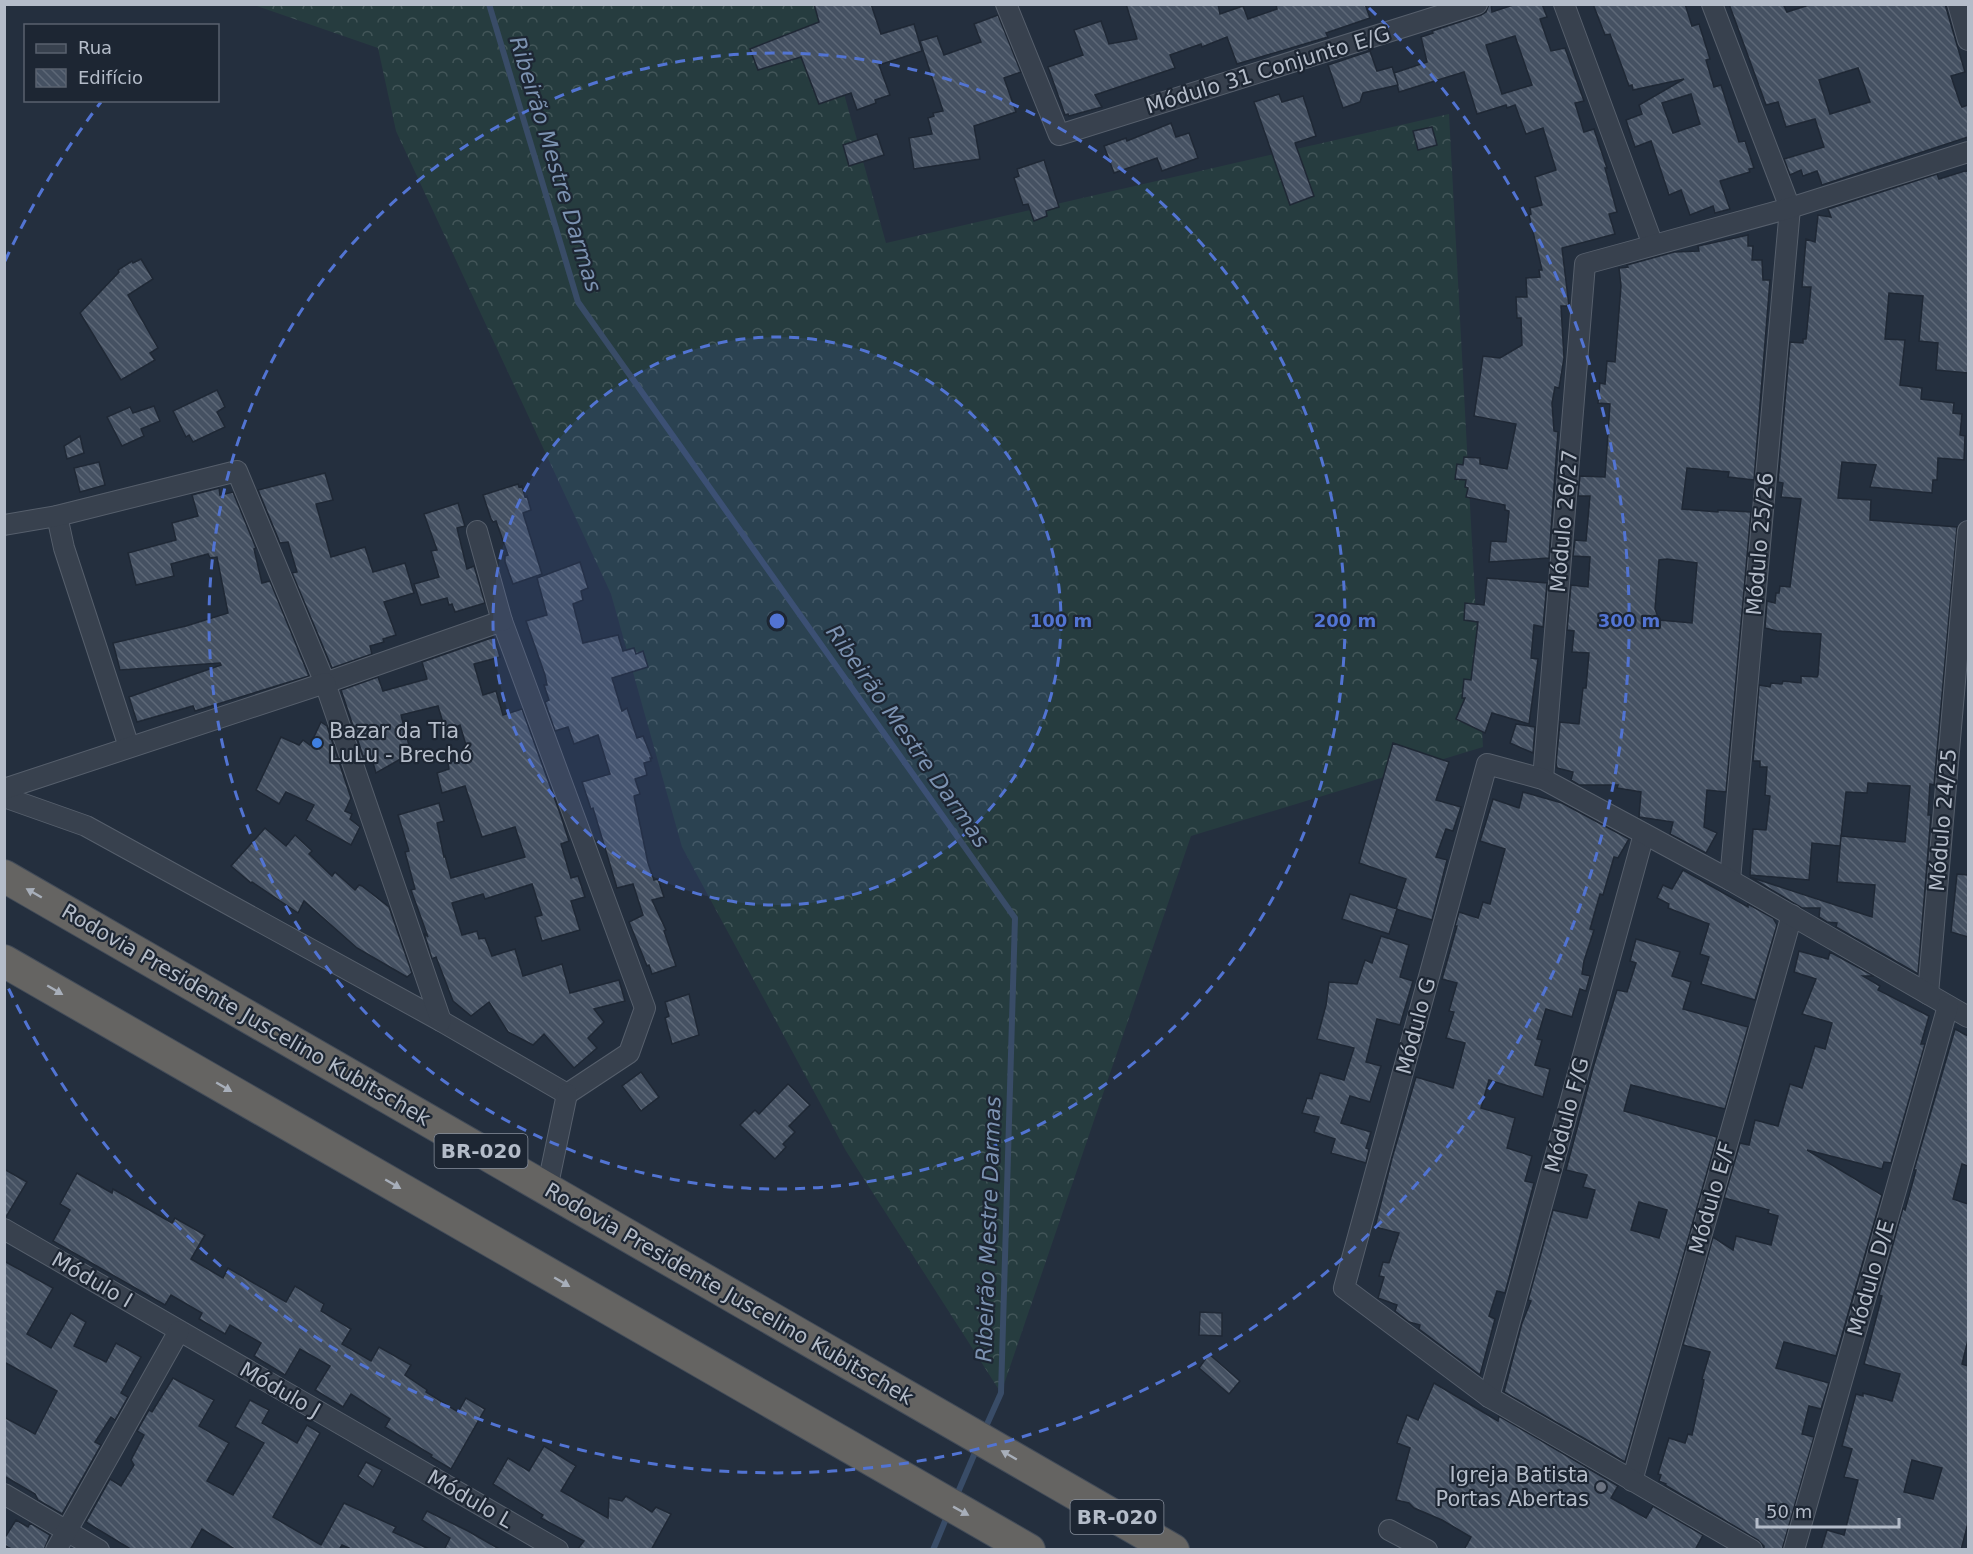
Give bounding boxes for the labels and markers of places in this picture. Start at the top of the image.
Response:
centre of rings [767,611,787,631]
place label: Bazar da Tia LuLu - Brechó [329,719,472,767]
marker: Bazar da Tia LuLu - Brechó [310,736,324,750]
place label: Igreja Batista Portas Abertas [1436,1463,1589,1511]
marker: Igreja Batista Portas Abertas [1594,1480,1608,1494]

